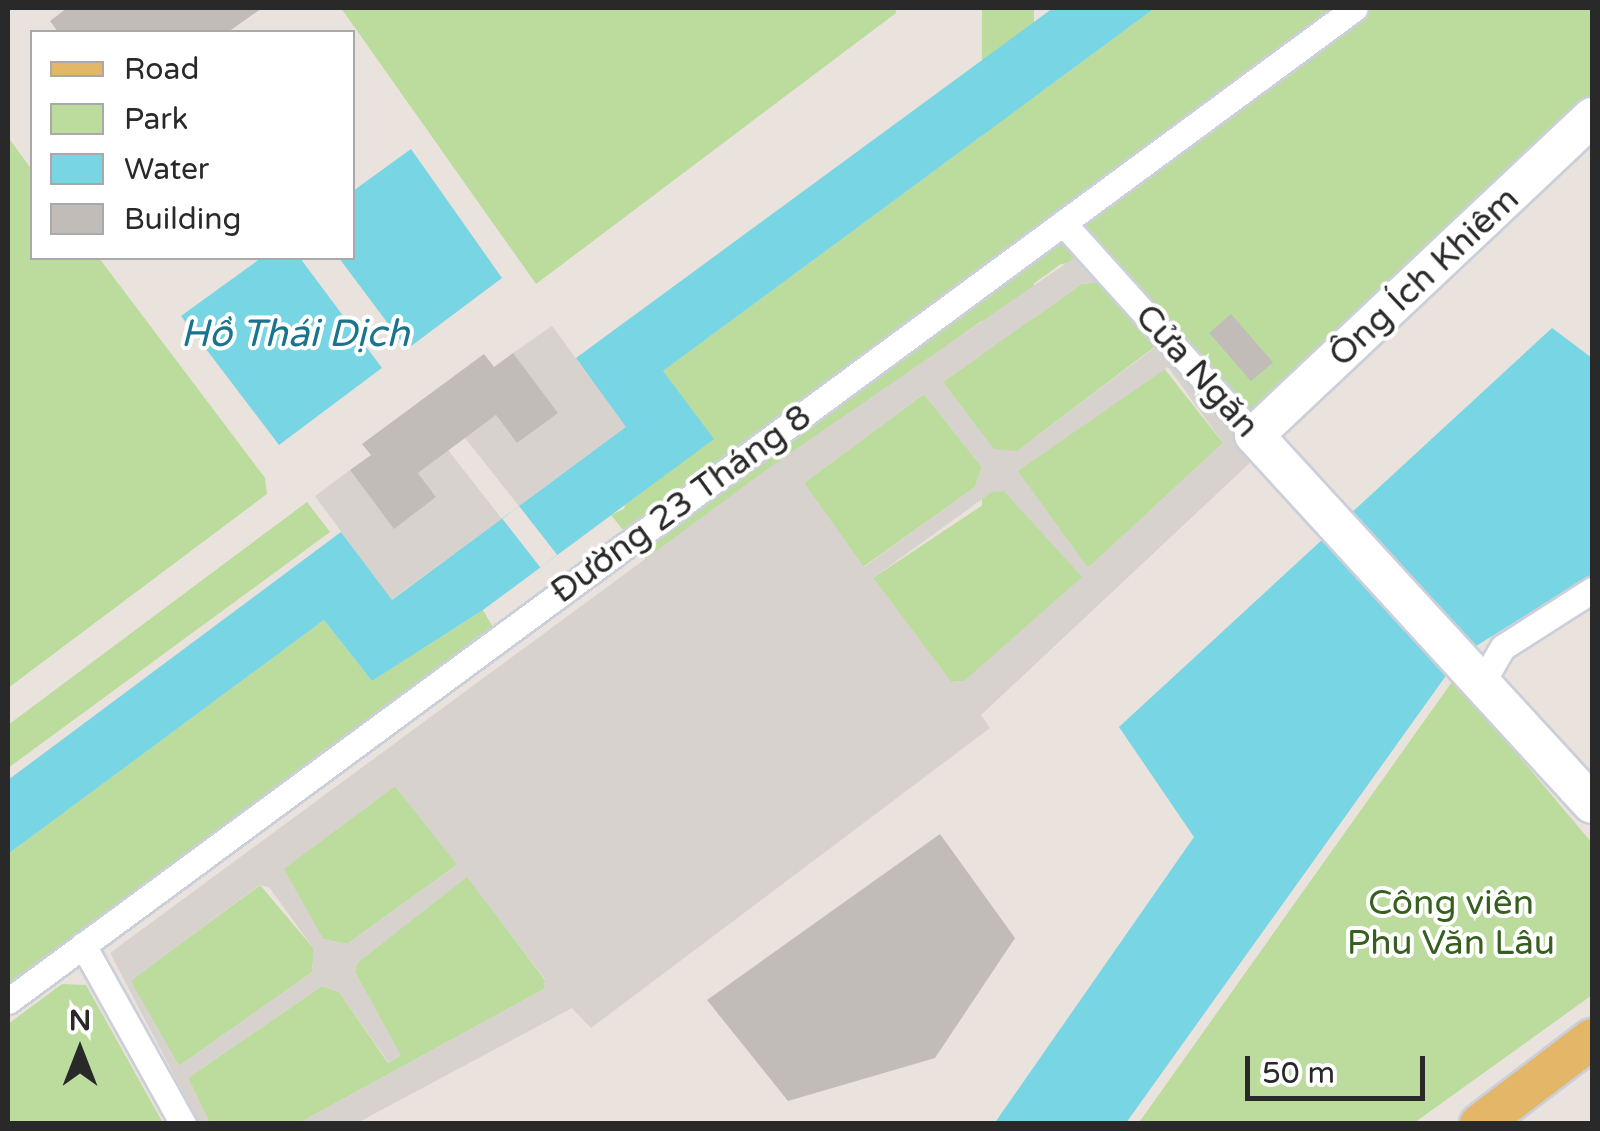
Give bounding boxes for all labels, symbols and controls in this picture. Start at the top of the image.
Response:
legend [30,30,355,260]
text: Road [124,51,199,88]
text: Park [124,101,188,138]
text: Water [124,151,209,188]
street label: Ông Ích Khiêm [1320,178,1528,376]
text: Building [124,201,241,238]
street label: Cửa Ngăn [1126,296,1268,446]
water label: Hồ Thái Dịch [181,312,409,358]
street label: Đường 23 Tháng 8 [543,396,819,612]
park label: Công viên Phu Văn Lâu [1347,882,1555,964]
north arrow [30,1001,130,1101]
text: N [69,1004,91,1038]
scale bar [1250,1036,1430,1098]
text: 50 m [1262,1055,1335,1092]

